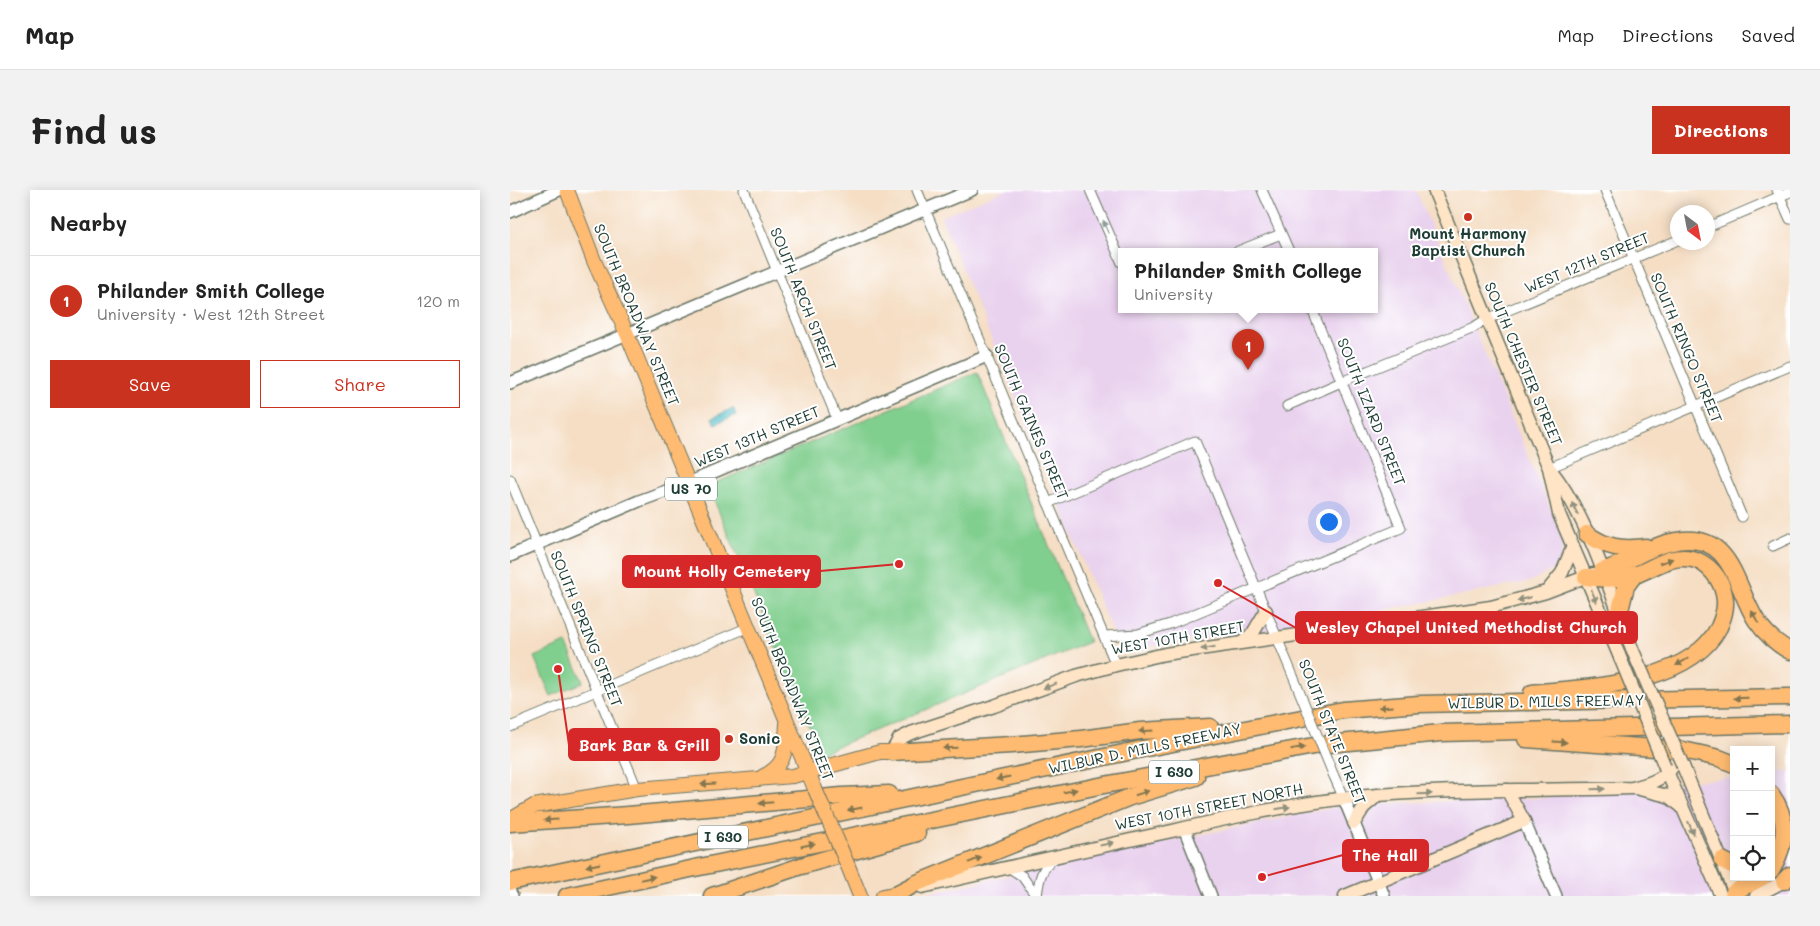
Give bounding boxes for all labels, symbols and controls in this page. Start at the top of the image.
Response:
text: Map [25,19,74,50]
text: Map [1557,23,1594,47]
text: Directions [1622,23,1714,47]
text: Saved [1742,23,1795,47]
button: Directions [1652,106,1790,154]
text: Find us [30,107,157,153]
north arrow [1670,205,1715,250]
text: Nearby [50,209,127,236]
marker: Mount Harmony Baptist Church [1462,211,1474,223]
one-way arrow [1101,219,1109,234]
street label: SOUTH BROADWAY STREET [589,221,684,409]
place label: Mount Harmony Baptist Church [1409,223,1527,260]
street label: SOUTH ARCH STREET [766,224,842,373]
street label: WEST 12TH STREET [1521,227,1652,298]
popup [1118,248,1378,313]
text: Philander Smith College [1134,258,1362,283]
street label: SOUTH RINGO STREET [1646,270,1728,426]
text: Philander Smith College [97,278,325,303]
street label: SOUTH CHESTER STREET [1480,279,1568,448]
text: University [1134,283,1213,304]
text: 1 [62,290,70,311]
text: 120 m [416,290,460,311]
text: University · West 12th Street [97,303,325,324]
pin: 1 [1232,329,1264,370]
street label: SOUTH IZARD STREET [1333,335,1411,489]
street label: SOUTH GAINES STREET [990,341,1074,502]
button: Save [50,360,250,408]
button: Share [260,360,460,408]
street label: WEST 13TH STREET [691,401,822,472]
road number: US 70 [665,478,717,500]
one-way arrow [1571,502,1579,516]
your location [1316,509,1342,535]
street label: SOUTH SPRING STREET [546,547,627,710]
callout: Mount Holly Cemetery [623,556,820,587]
one-way arrow [1659,557,1674,565]
text: Mount Holly Cemetery [634,560,811,581]
one-way arrow [1590,589,1598,603]
street label: SOUTH BROADWAY STREET [747,594,839,783]
one-way arrow [1516,595,1531,603]
one-way arrow [1751,611,1760,624]
callout: Wesley Chapel United Methodist Church [1296,612,1637,643]
street label: WEST 10TH STREET [1110,615,1246,659]
text: Wesley Chapel United Methodist Church [1305,616,1627,637]
one-way arrow [1199,644,1215,652]
street label: SOUTH STATE STREET [1295,656,1371,807]
one-way arrow [1675,657,1688,666]
one-way arrow [1042,682,1057,690]
street label: WILBUR D. MILLS FREEWAY [1447,689,1645,713]
one-way arrow [1733,695,1749,703]
one-way arrow [1378,703,1394,711]
street label: WILBUR D. MILLS FREEWAY [1046,718,1243,778]
one-way arrow [1138,727,1154,735]
place label: Sonic [739,728,780,748]
callout: Bark Bar & Grill [569,729,719,760]
marker: Sonic [723,733,735,745]
text: Bark Bar & Grill [579,734,709,755]
one-way arrow [1552,738,1568,746]
one-way arrow [941,744,957,752]
one-way arrow [1290,744,1306,752]
map controls [1730,746,1775,881]
button: + [1730,746,1775,791]
road number: I 630 [1149,760,1199,784]
one-way arrow [996,774,1011,782]
street label: WEST 10TH STREET NORTH [1113,778,1305,834]
one-way arrow [700,780,716,788]
one-way arrow [1591,785,1607,793]
one-way arrow [1062,787,1078,795]
one-way arrow [1134,789,1149,797]
one-way arrow [1418,789,1434,797]
button: − [1730,791,1775,836]
one-way arrow [757,799,773,807]
one-way arrow [1276,804,1292,812]
one-way arrow [846,806,862,814]
one-way arrow [543,817,559,825]
one-way arrow [1687,821,1695,835]
road number: I 630 [698,826,748,849]
button: locate [1730,836,1775,881]
one-way arrow [1100,840,1116,848]
callout: The Hall [1343,840,1428,871]
one-way arrow [800,841,816,849]
text: The Hall [1352,844,1418,865]
one-way arrow [967,856,982,863]
one-way arrow [584,861,600,869]
one-way arrow [641,874,656,882]

